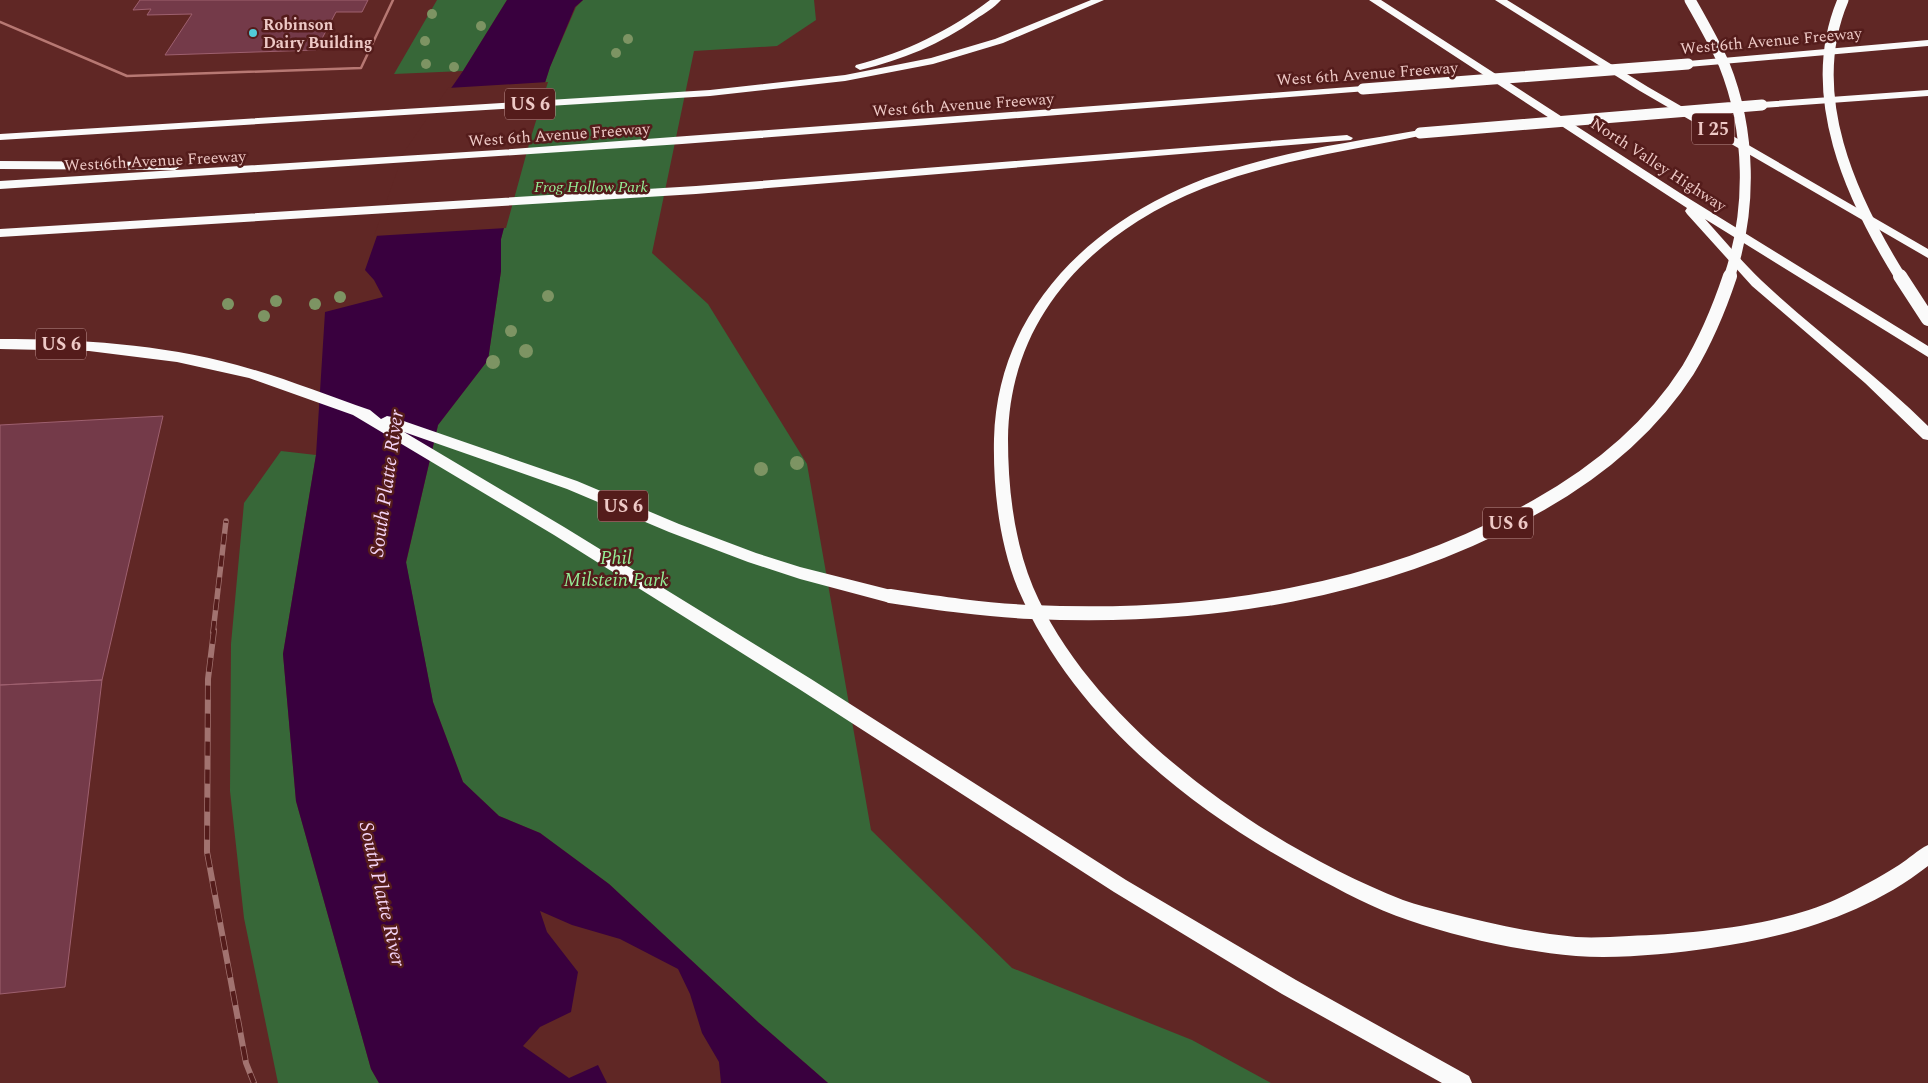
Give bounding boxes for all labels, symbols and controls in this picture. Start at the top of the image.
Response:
place label: Robinson Dairy Building [263,13,372,55]
street label: West 6th Avenue Freeway [1679,21,1864,61]
marker: Robinson Dairy Building [247,27,259,39]
street label: West 6th Avenue Freeway [1275,56,1460,92]
street label: West 6th Avenue Freeway [871,87,1056,123]
road number: US 6 [505,88,555,120]
street label: North Valley Highway [1586,112,1732,219]
road number: I 25 [1692,114,1734,144]
street label: West 6th Avenue Freeway [467,117,652,153]
street label: West 6th Avenue Freeway [64,144,248,178]
park label: Frog Hollow Park [534,175,649,199]
road number: US 6 [36,328,86,359]
water label: South Platte River [362,407,412,558]
road number: US 6 [598,491,648,522]
road number: US 6 [1483,508,1533,538]
park label: Phil Milstein Park [563,544,669,595]
water label: South Platte River [351,819,414,971]

